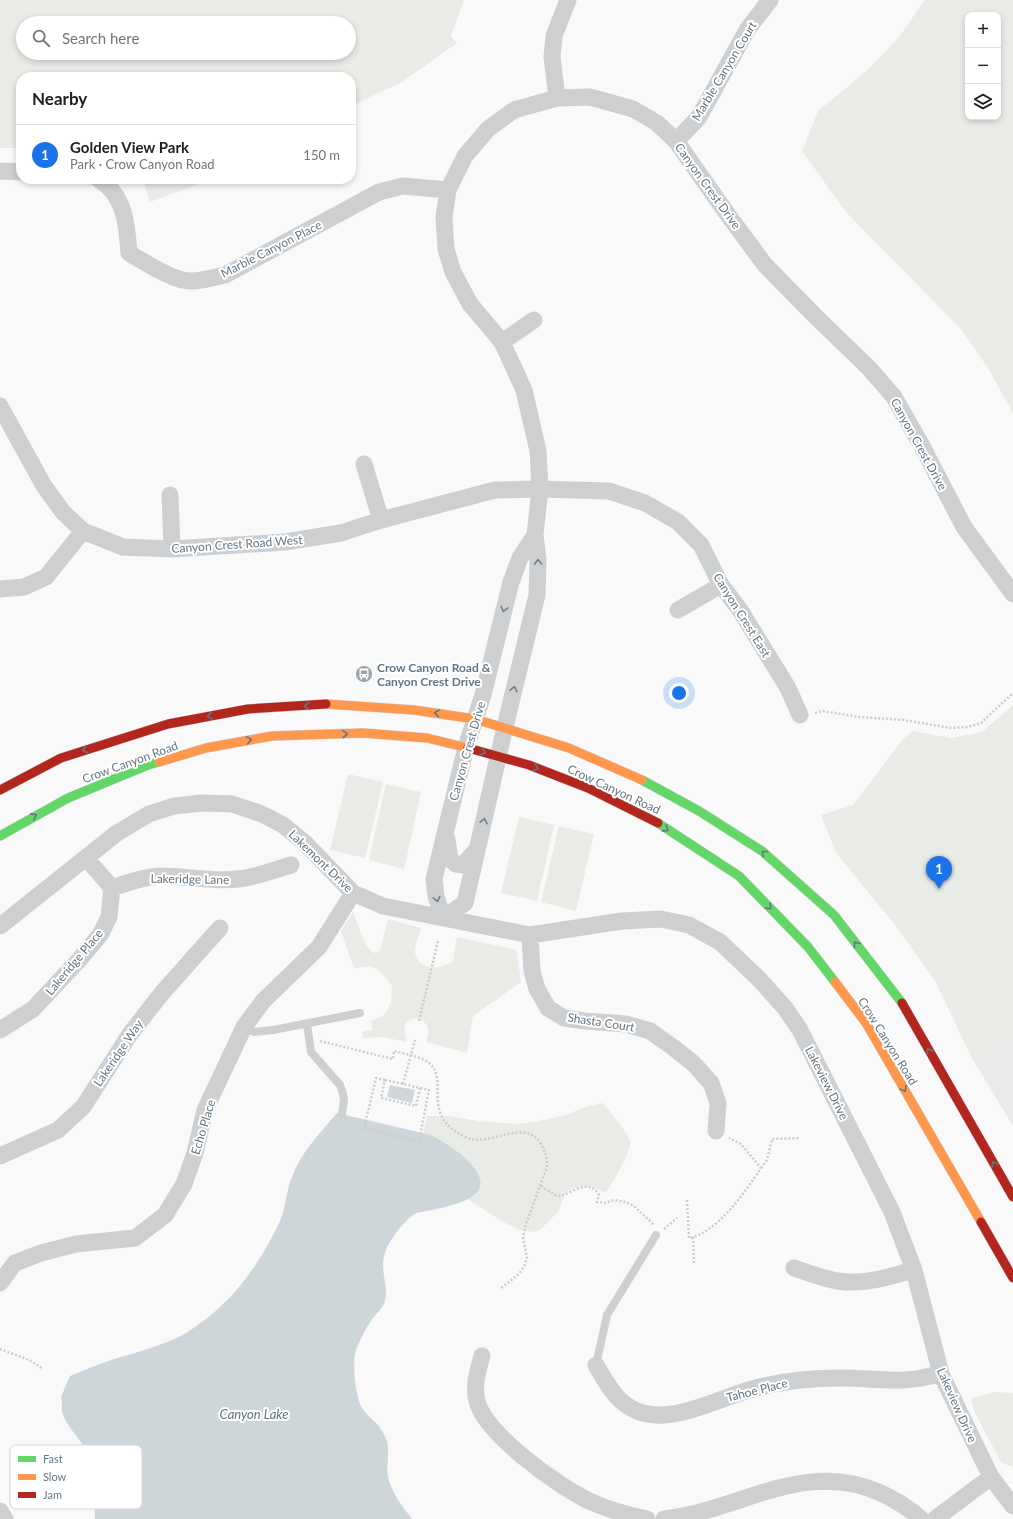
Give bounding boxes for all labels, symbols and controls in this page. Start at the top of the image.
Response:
map controls [965,12,1001,120]
button: + [965,12,1001,48]
search box [16,16,356,60]
street label: Marble Canyon Court [688,18,760,123]
icon: search [30,27,52,49]
text: Search here [62,29,139,47]
button: − [965,48,1001,84]
button: layers [965,84,1001,120]
text: Nearby [32,88,87,109]
text: Golden View Park [70,138,189,156]
street label: Canyon Crest Drive [672,140,744,232]
text: 1 [41,147,49,163]
text: 150 m [303,147,340,163]
text: Park · Crow Canyon Road [70,156,215,172]
street label: Marble Canyon Place [218,217,324,281]
street label: Canyon Crest Drive [888,395,950,493]
street label: Canyon Crest Road West [171,532,304,556]
one-way arrow [534,559,542,565]
street label: Canyon Crest East [710,570,774,660]
one-way arrow [500,605,509,612]
place label: Crow Canyon Road & Canyon Crest Drive [377,660,491,689]
bus stop icon: Crow Canyon Road & Canyon Crest Drive [354,664,374,684]
your location [669,683,689,703]
one-way arrow [509,686,517,693]
street label: Canyon Crest Drive [446,700,488,802]
one-way arrow [304,701,310,710]
one-way arrow [434,709,440,718]
one-way arrow [207,711,213,720]
one-way arrow [342,729,348,738]
one-way arrow [246,736,252,745]
street label: Crow Canyon Road [80,738,180,786]
one-way arrow [82,745,89,754]
one-way arrow [479,747,486,756]
street label: Crow Canyon Road [565,761,663,817]
one-way arrow [533,763,540,771]
one-way arrow [30,814,37,821]
one-way arrow [480,818,488,824]
one-way arrow [662,824,669,831]
street label: Lakemont Drive [286,827,356,895]
one-way arrow [761,850,768,857]
pin: 1 [926,856,952,889]
street label: Lakeridge Lane [150,871,230,887]
one-way arrow [433,896,441,902]
one-way arrow [764,902,772,910]
street label: Lakeridge Place [42,926,106,998]
one-way arrow [854,941,861,948]
street label: Crow Canyon Road [855,994,921,1088]
street label: Shasta Court [566,1009,636,1035]
street label: Lakeridge Way [90,1016,146,1089]
street label: Lakeview Drive [802,1044,852,1122]
one-way arrow [927,1048,934,1055]
one-way arrow [900,1085,907,1092]
street label: Echo Place [188,1098,218,1156]
one-way arrow [991,1160,998,1168]
street label: Lakeview Drive [934,1365,980,1445]
street label: Tahoe Place [725,1375,789,1405]
water label: Canyon Lake [220,1406,288,1422]
legend [10,1445,142,1509]
text: Fast [43,1452,63,1465]
text: Slow [43,1470,67,1483]
text: Jam [43,1488,62,1501]

